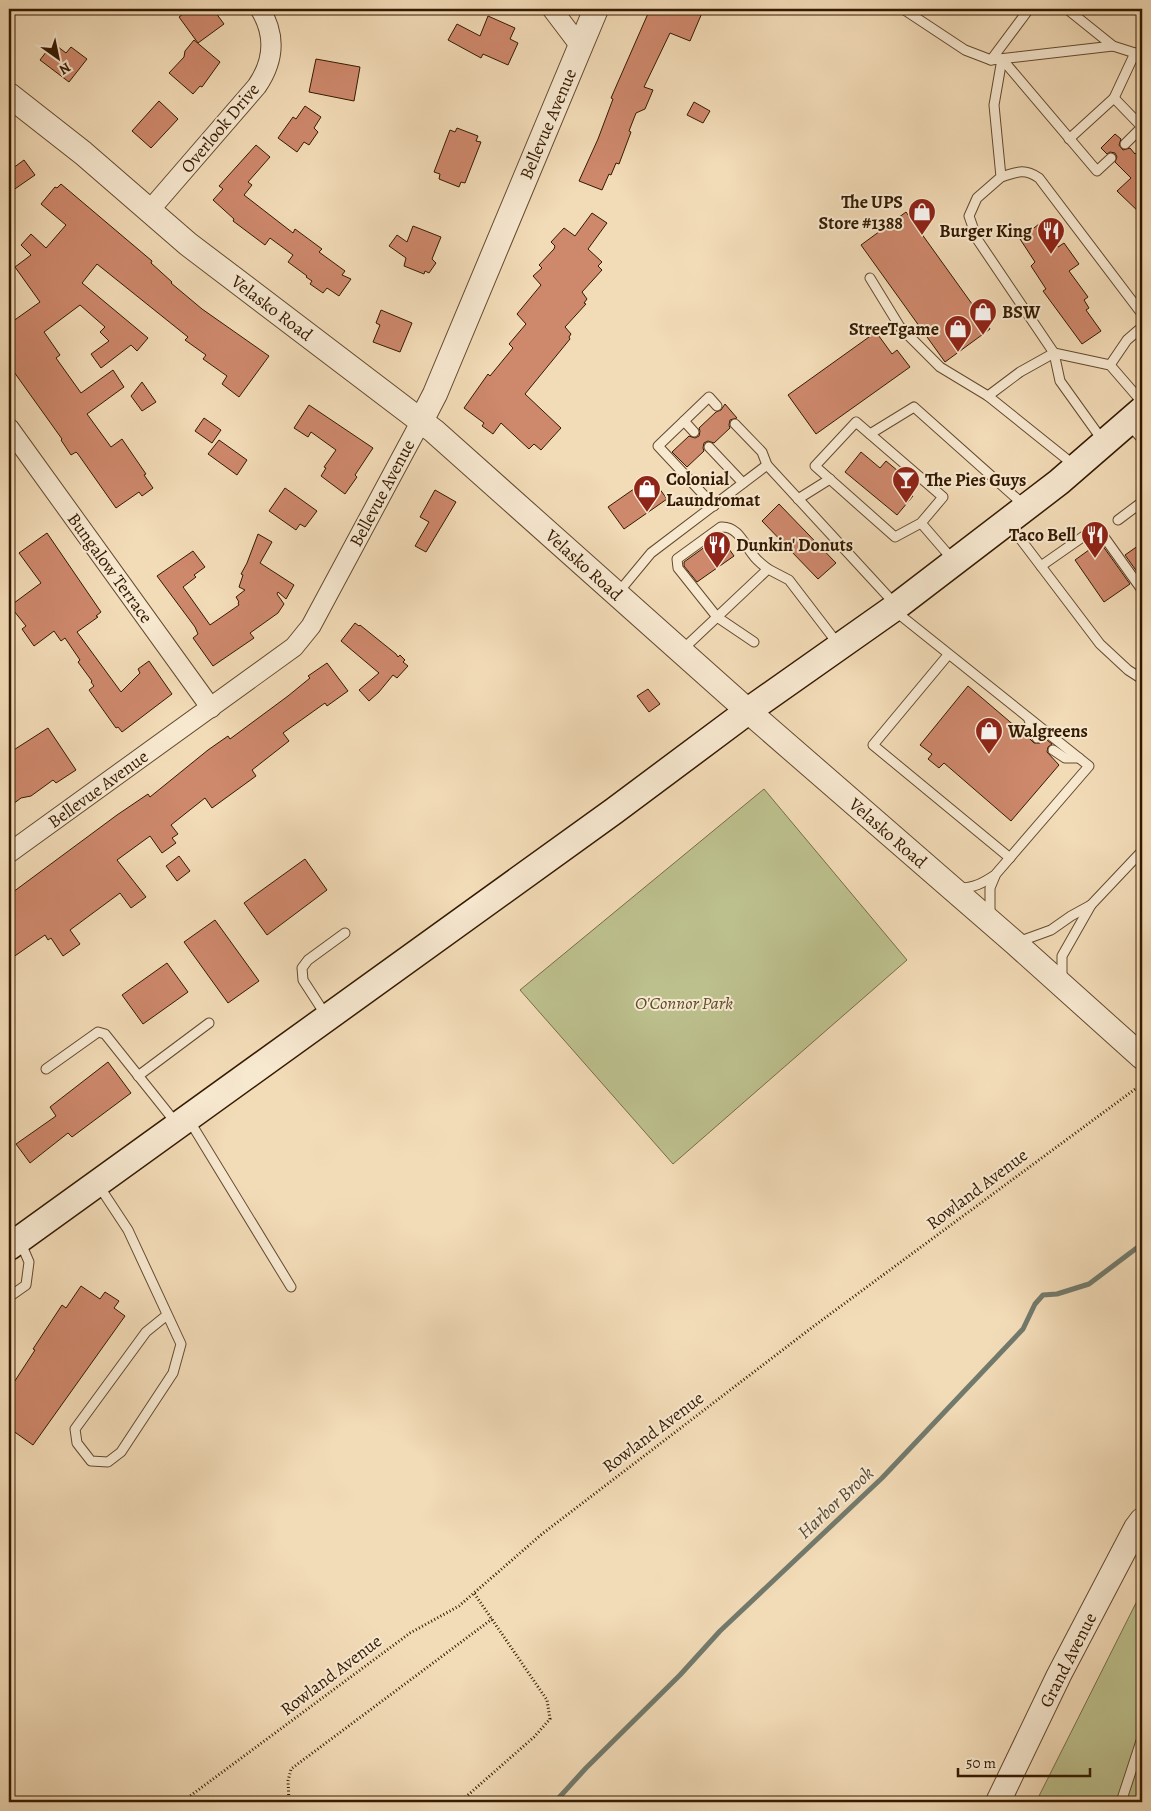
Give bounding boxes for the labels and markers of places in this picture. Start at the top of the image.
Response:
place label: The UPS Store #1388 [818,190,903,235]
shop icon: The UPS Store #1388 [907,197,937,236]
restaurant icon: Burger King [1036,216,1066,255]
place label: Burger King [939,219,1033,243]
shop icon: BSW [968,297,998,336]
place label: BSW [1002,300,1041,324]
shop icon: StreeTgame [943,314,973,353]
place label: StreeTgame [849,317,939,341]
bar icon: The Pies Guys [891,465,921,504]
place label: Colonial Laundromat [666,467,760,512]
place label: The Pies Guys [925,468,1026,492]
shop icon: Colonial Laundromat [632,474,662,513]
restaurant icon: Taco Bell [1080,520,1110,559]
place label: Taco Bell [1009,523,1076,547]
restaurant icon: Dunkin' Donuts [702,530,732,569]
place label: Dunkin' Donuts [736,533,853,557]
shop icon: Walgreens [974,716,1004,755]
place label: Walgreens [1007,719,1088,743]

